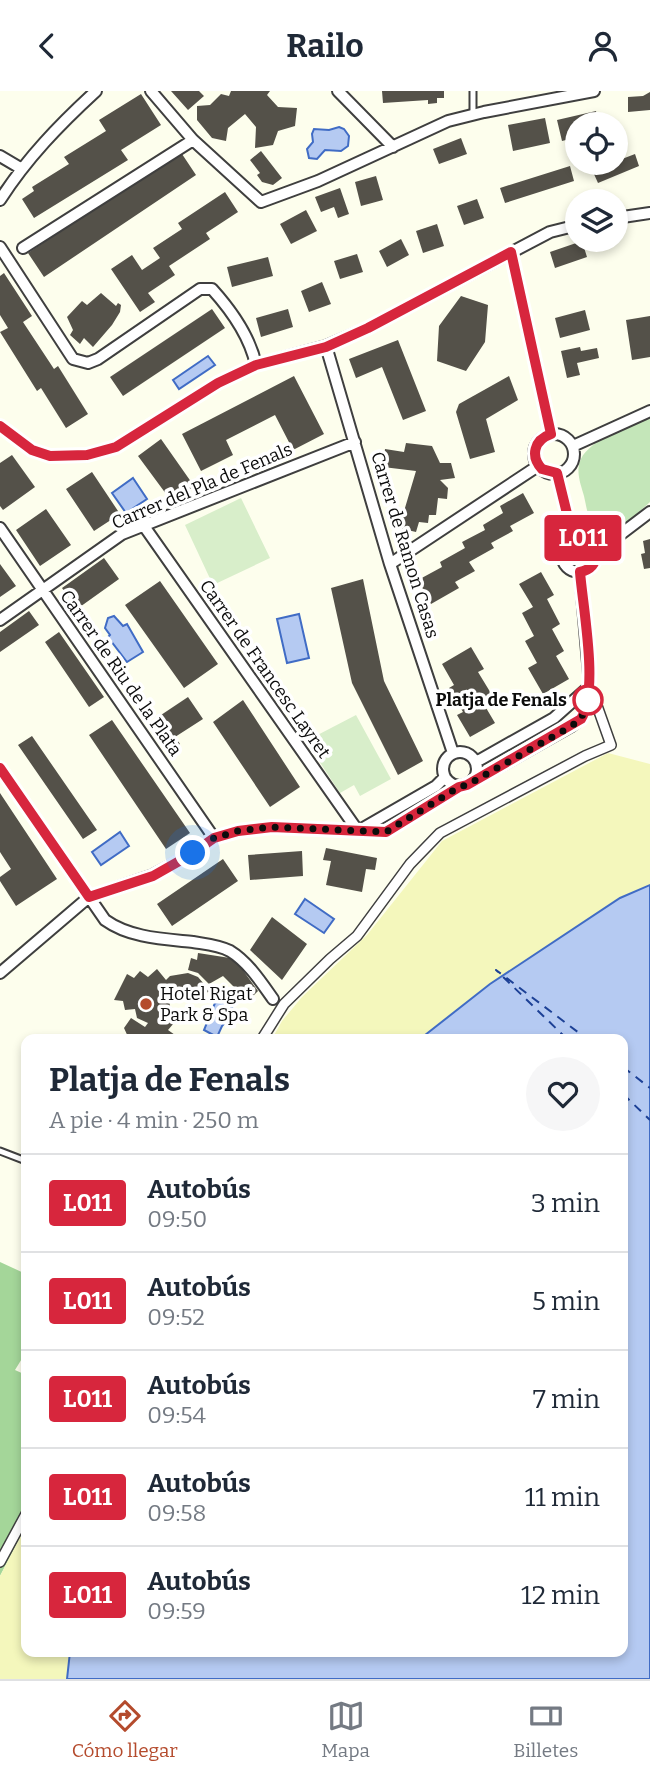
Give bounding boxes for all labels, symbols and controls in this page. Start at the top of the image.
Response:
icon: back [28,27,66,65]
text: Railo [286,27,364,65]
icon: person [584,27,622,65]
map controls [565,112,628,252]
button: locate [565,112,628,175]
button: layers [565,189,628,252]
street label: Carrer del Pla de Fenals [108,438,296,534]
street label: Carrer de Ramon Casas [366,449,444,641]
line badge: L011 [534,515,632,561]
text: L011 [558,524,608,552]
street label: Carrer de Francesc Layret [195,576,335,763]
street label: Carrer de Riu de la Plata [55,586,187,760]
marker: Platja de Fenals [573,685,603,715]
place label: Platja de Fenals [436,689,567,711]
your location [175,835,210,870]
place label: Hotel Rigat Park & Spa [160,983,253,1026]
marker: Hotel Rigat Park & Spa [138,996,154,1012]
button: heart [526,1057,600,1131]
text: Platja de Fenals [49,1060,290,1100]
text: A pie · 4 min · 250 m [49,1106,259,1134]
text: Autobús [147,1174,251,1205]
text: 3 min [531,1188,600,1219]
text: L011 [63,1189,112,1217]
text: 09:50 [147,1205,207,1233]
text: Autobús [147,1272,251,1303]
text: 5 min [532,1286,600,1317]
text: L011 [63,1287,112,1315]
text: 09:52 [147,1303,205,1331]
text: Autobús [147,1370,251,1401]
text: 7 min [533,1384,600,1415]
text: L011 [63,1385,112,1413]
text: 09:54 [147,1401,206,1429]
text: Autobús [147,1468,251,1499]
text: 11 min [525,1482,600,1513]
text: L011 [63,1483,112,1511]
text: 09:58 [147,1499,206,1527]
text: Autobús [147,1566,251,1597]
text: 12 min [521,1580,600,1611]
text: L011 [63,1581,112,1609]
text: 09:59 [147,1597,206,1625]
tab: Cómo llegar [72,1697,178,1762]
tab: Mapa [321,1697,370,1762]
tab: Billetes [513,1697,578,1762]

